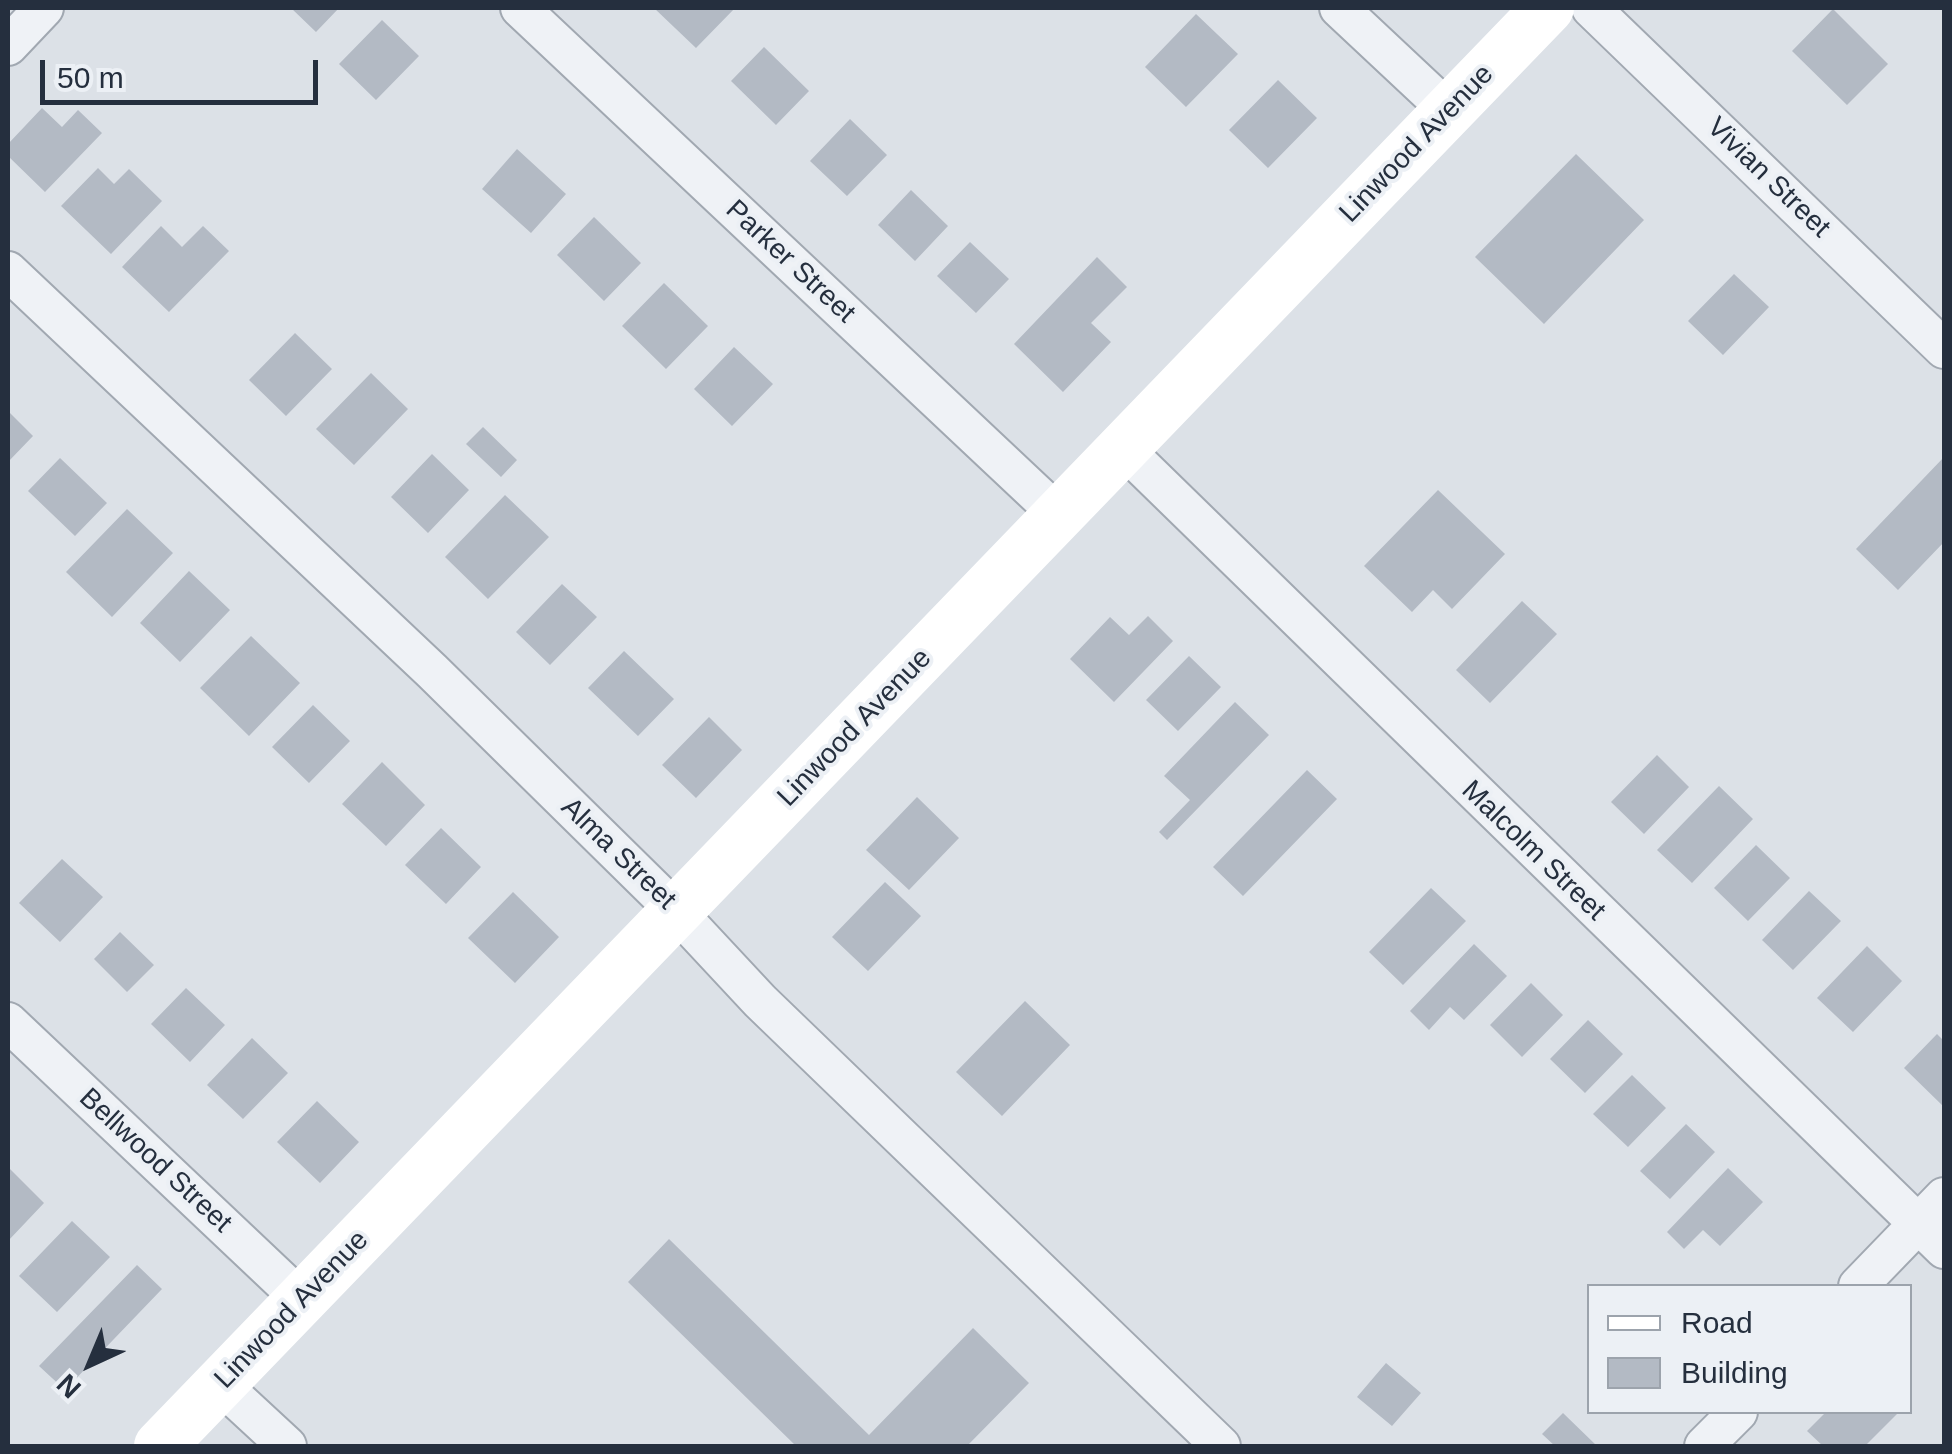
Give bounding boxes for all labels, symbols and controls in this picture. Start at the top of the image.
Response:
scale bar [45,40,322,102]
street label: Linwood Avenue [1333,58,1501,230]
text: 50 m [57,61,124,94]
street label: Vivian Street [1699,111,1837,245]
street label: Parker Street [718,193,862,331]
street label: Linwood Avenue [771,642,939,814]
street label: Malcolm Street [1454,774,1612,928]
street label: Alma Street [554,791,682,917]
street label: Bellwood Street [72,1082,238,1240]
street label: Linwood Avenue [208,1224,376,1396]
legend [1587,1284,1912,1414]
text: Road [1681,1306,1753,1339]
north arrow [40,1314,140,1414]
text: Building [1681,1356,1788,1389]
text: N [51,1368,87,1404]

